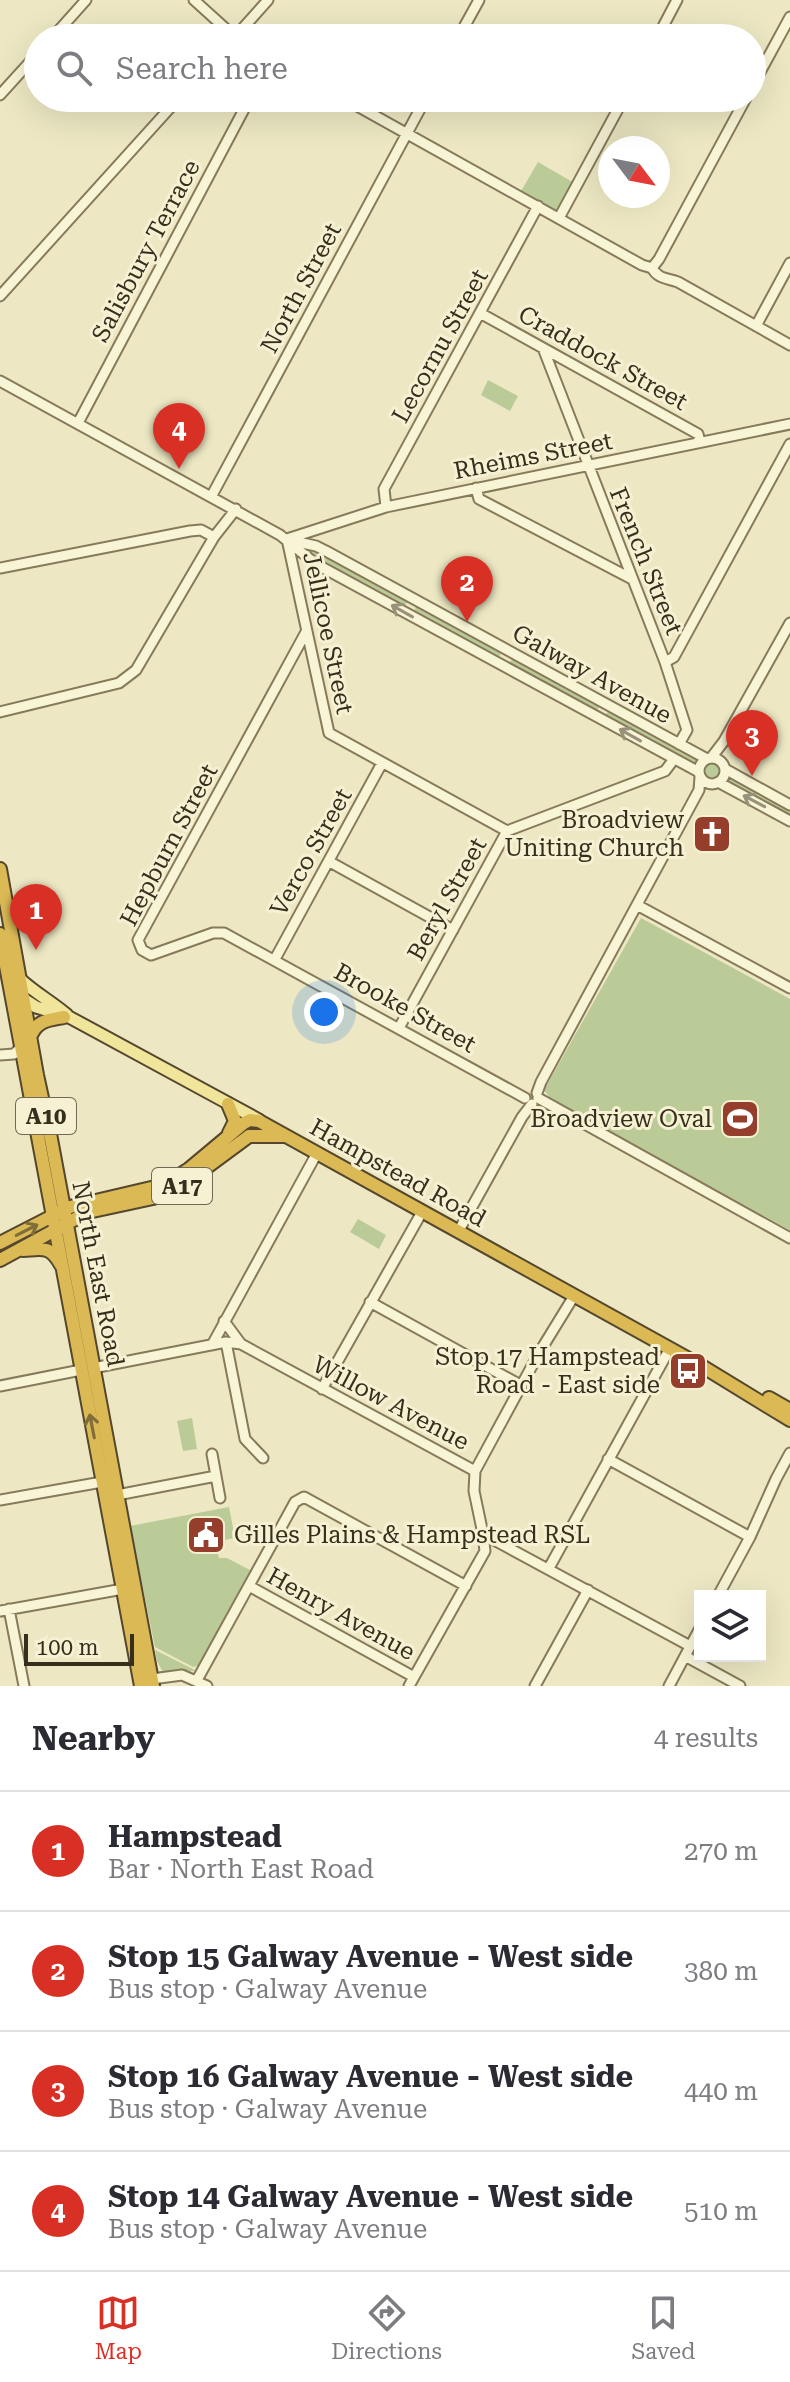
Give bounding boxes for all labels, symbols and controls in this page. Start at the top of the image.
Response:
search box [24,24,766,112]
icon: search [52,46,96,90]
text: Search here [116,51,288,86]
north arrow [598,136,670,208]
street label: Salisbury Terrace [86,155,206,347]
street label: North Street [255,218,347,358]
street label: Lecornu Street [386,264,494,428]
street label: Craddock Street [514,300,692,416]
pin: 4 [153,403,205,469]
street label: Rheims Street [451,427,615,485]
street label: French Street [604,483,688,639]
street label: Jellicoe Street [297,549,359,717]
pin: 2 [441,556,493,622]
one-way arrow [390,602,414,618]
street label: Galway Avenue [508,619,676,729]
pin: 3 [726,710,778,776]
one-way arrow [618,727,642,743]
street label: Hepburn Street [115,759,223,931]
street label: Verco Street [265,783,358,921]
one-way arrow [743,793,767,809]
place label: Broadview Uniting Church [504,806,684,862]
church icon: Broadview Uniting Church [691,813,733,855]
street label: Beryl Street [402,833,492,965]
pin: 1 [10,884,62,950]
street label: Brooke Street [329,958,481,1059]
your location [304,992,344,1032]
road number: A10 [16,1098,76,1134]
sports icon: Broadview Oval [719,1098,761,1140]
place label: Broadview Oval [530,1105,712,1133]
street label: Hampstead Road [305,1113,491,1233]
road number: A17 [152,1168,212,1204]
street label: North East Road [66,1179,130,1369]
one-way arrow [15,1221,39,1237]
place label: Stop 17 Hampstead Road - East side [435,1343,660,1399]
street label: Willow Avenue [308,1350,474,1456]
bus stop icon: Stop 17 Hampstead Road - East side [667,1350,709,1392]
one-way arrow [83,1414,98,1439]
public building icon: Gilles Plains & Hampstead RSL [185,1514,227,1556]
place label: Gilles Plains & Hampstead RSL [234,1521,590,1549]
street label: Henry Avenue [262,1562,420,1666]
map controls [694,1590,766,1662]
button: layers [694,1590,766,1662]
scale bar [24,1630,134,1666]
text: 100 m [36,1635,99,1660]
text: Nearby [32,1718,155,1758]
text: 4 results [654,1723,758,1753]
text: Hampstead [108,1819,282,1854]
text: 1 [51,1836,65,1866]
text: 270 m [684,1836,758,1866]
text: Bar · North East Road [108,1854,374,1884]
text: Stop 15 Galway Avenue - West side [108,1939,633,1974]
text: 2 [51,1956,65,1986]
text: 380 m [684,1956,758,1986]
text: Bus stop · Galway Avenue [108,1974,427,2004]
text: Stop 16 Galway Avenue - West side [108,2059,633,2094]
text: 3 [51,2076,65,2106]
text: 440 m [684,2076,758,2106]
text: Bus stop · Galway Avenue [108,2094,427,2124]
text: Stop 14 Galway Avenue - West side [108,2179,633,2214]
text: 4 [51,2196,65,2226]
text: 510 m [684,2196,758,2226]
text: Bus stop · Galway Avenue [108,2214,427,2244]
tab: Map [95,2291,142,2364]
tab: Directions [331,2291,442,2364]
tab: Saved [631,2291,695,2364]

